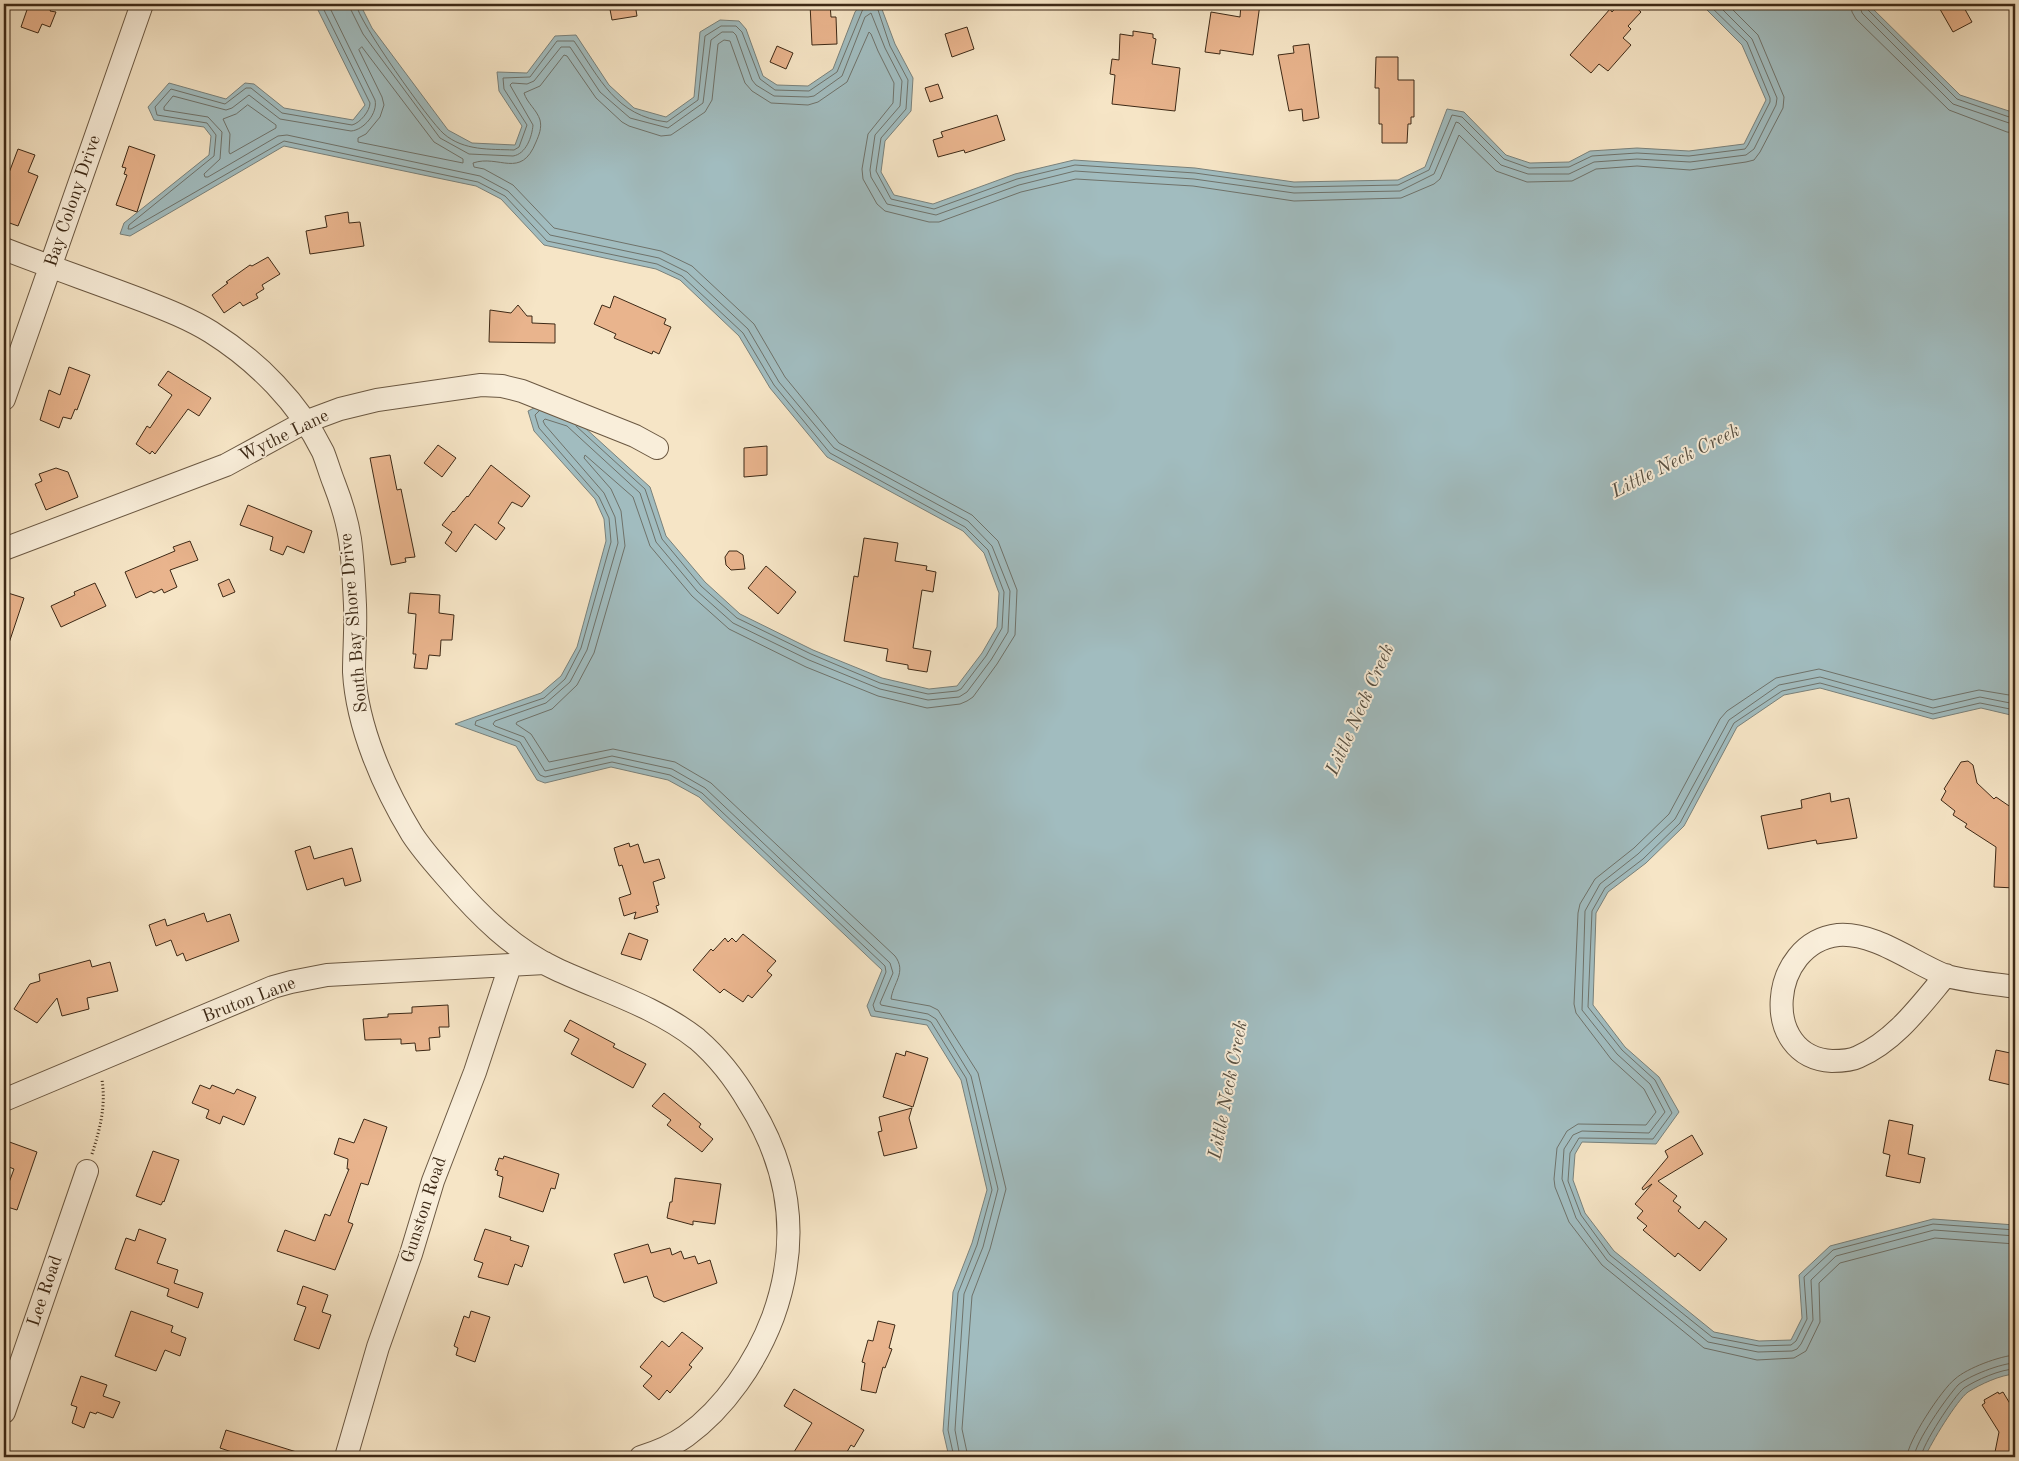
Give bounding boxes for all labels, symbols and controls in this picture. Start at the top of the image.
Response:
street label: Bay Colony Drive [42,133,104,269]
street label: Wythe Lane [236,407,332,465]
water label: Little Neck Creek [1608,421,1743,503]
street label: South Bay Shore Drive [337,532,371,714]
water label: Little Neck Creek [1323,642,1398,779]
street label: Bruton Lane [200,974,298,1026]
water label: Little Neck Creek [1206,1019,1252,1162]
street label: Gunston Road [398,1155,450,1265]
street label: Lee Road [24,1253,66,1329]

